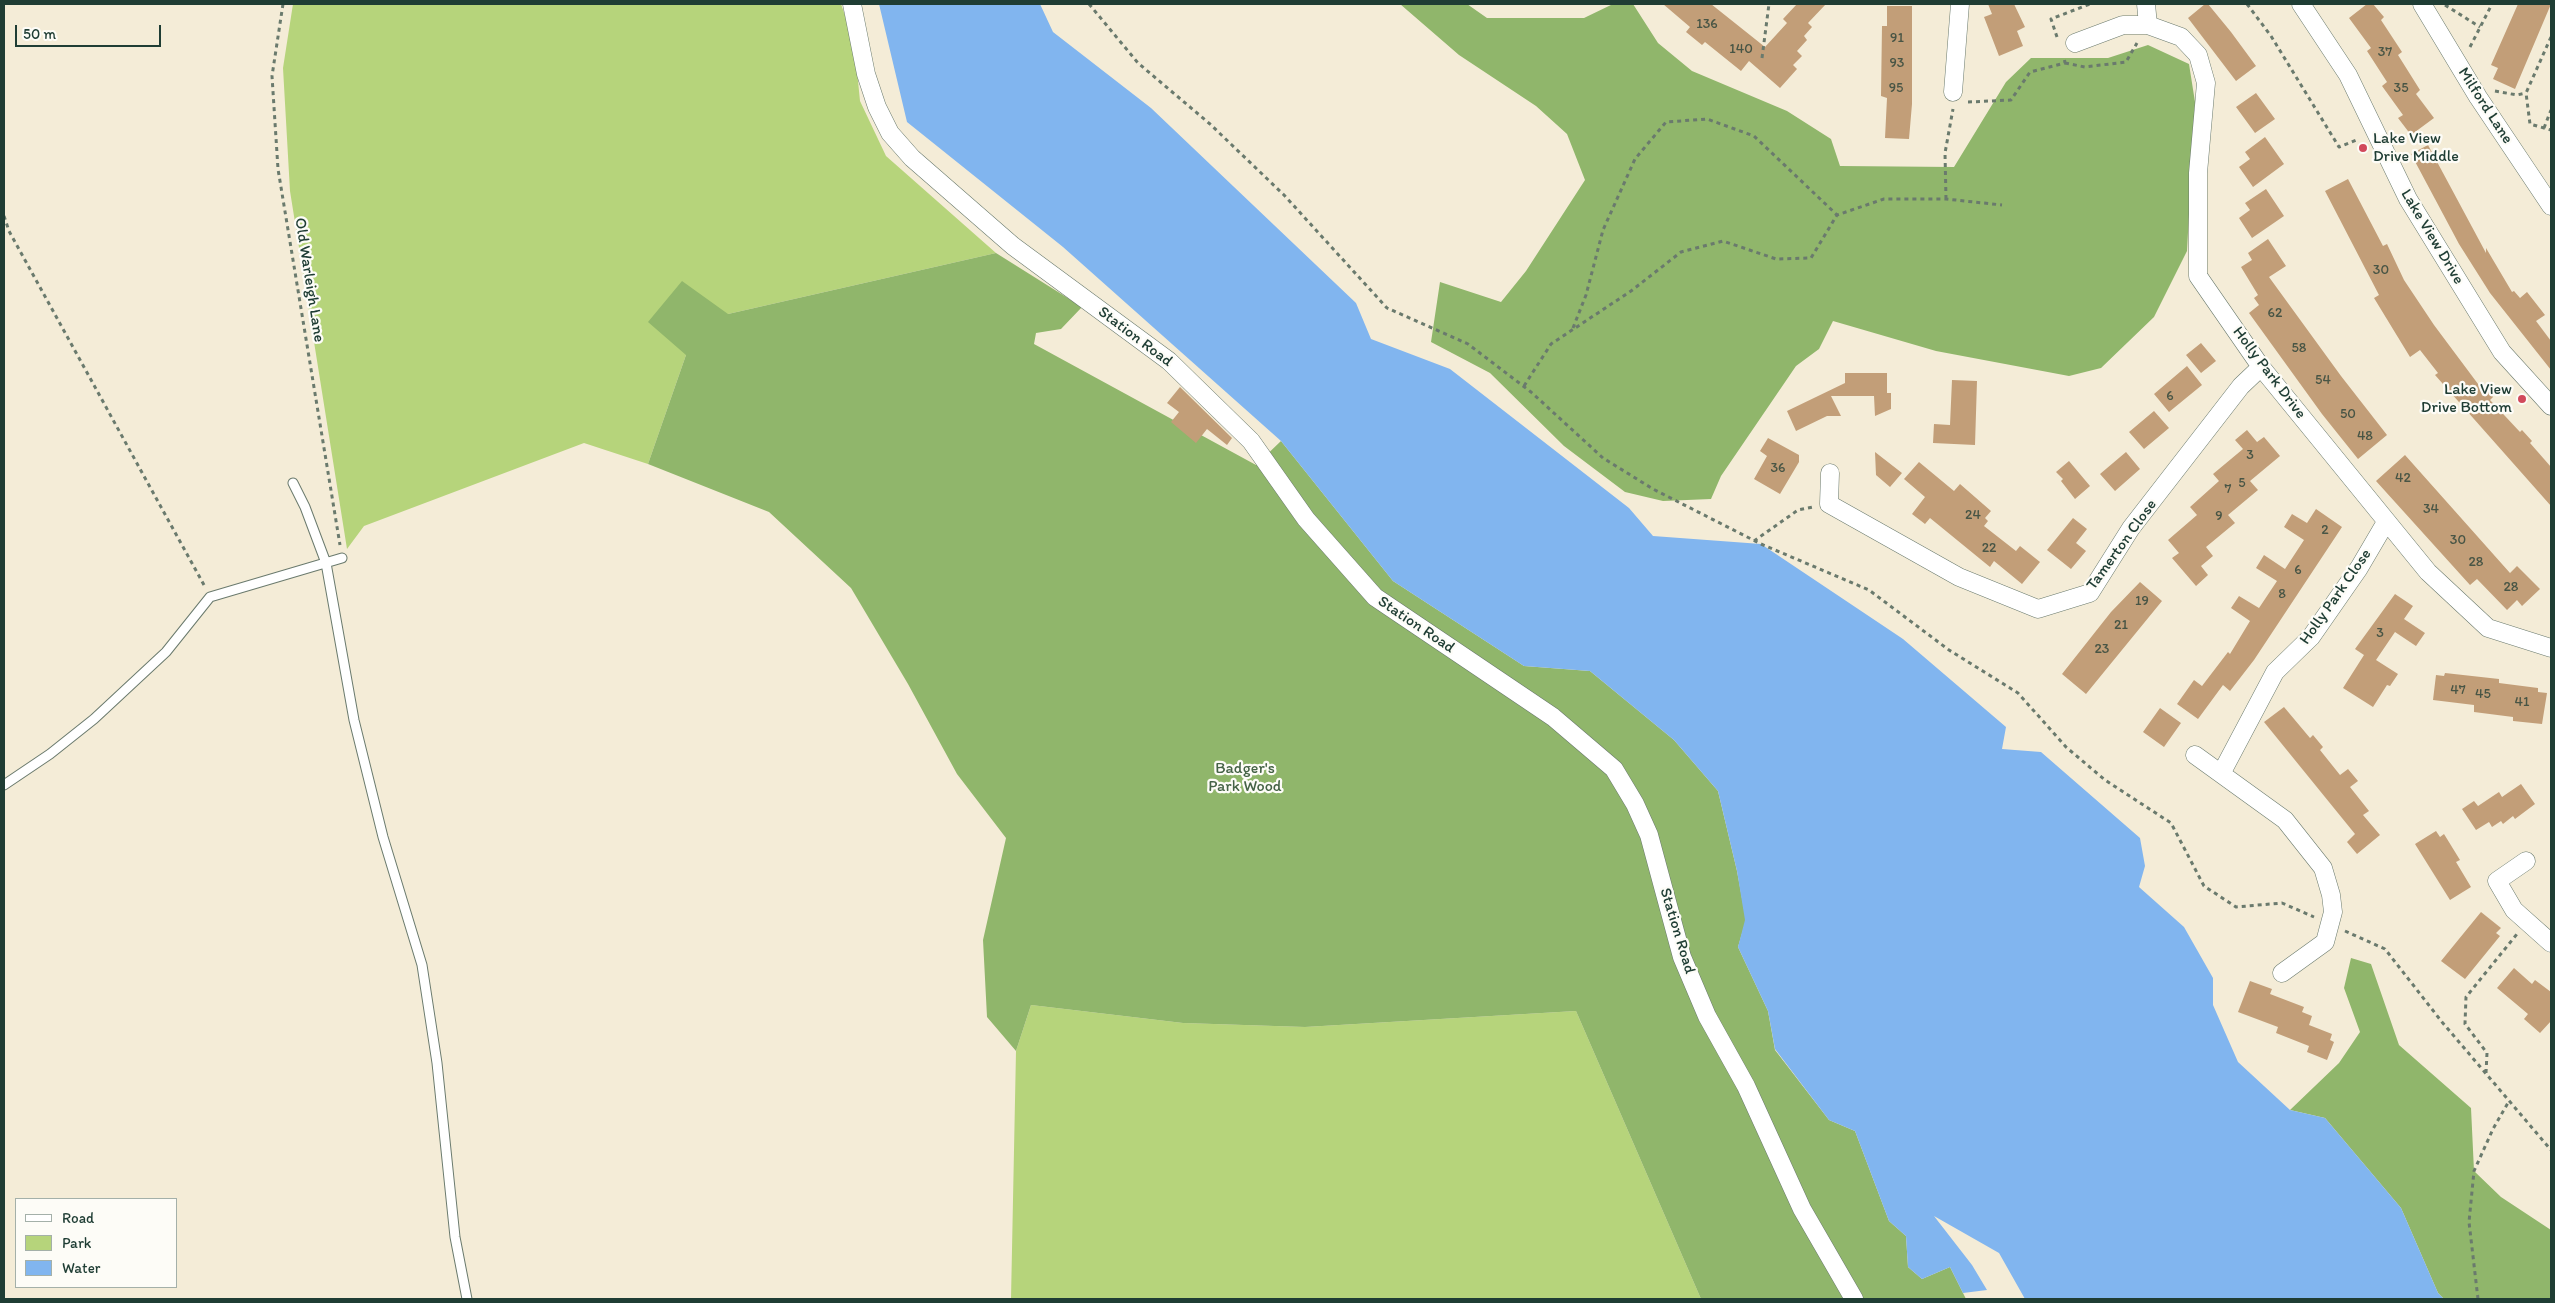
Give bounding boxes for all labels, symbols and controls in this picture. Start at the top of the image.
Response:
scale bar [18,15,164,47]
house number: 136 [1696,16,1718,32]
text: 50 m [23,25,56,43]
house number: 91 [1890,30,1904,46]
house number: 140 [1729,41,1753,57]
house number: 37 [2378,44,2392,60]
house number: 93 [1890,55,1904,71]
street label: Milford Lane [2453,64,2517,148]
house number: 95 [1889,80,1903,96]
house number: 35 [2394,80,2408,96]
place label: Lake View Drive Middle [2373,129,2459,167]
marker: Lake View Drive Middle [2357,142,2369,154]
street label: Lake View Drive [2396,186,2468,288]
street label: Old Warleigh Lane [290,216,328,344]
house number: 30 [2373,262,2389,278]
street label: Station Road [1094,303,1176,371]
house number: 62 [2268,305,2282,321]
street label: Holly Park Drive [2228,323,2310,423]
house number: 58 [2291,340,2307,356]
house number: 54 [2315,372,2331,388]
place label: Lake View Drive Bottom [2421,380,2512,418]
house number: 6 [2166,388,2174,404]
marker: Lake View Drive Bottom [2516,393,2528,405]
house number: 50 [2340,406,2356,422]
house number: 48 [2357,428,2373,444]
house number: 3 [2246,447,2254,463]
house number: 36 [1770,460,1786,476]
house number: 42 [2395,470,2411,486]
house number: 5 [2238,475,2246,491]
house number: 7 [2225,481,2231,497]
street label: Tamerton Close [2083,496,2161,594]
house number: 34 [2423,501,2439,517]
house number: 24 [1965,507,1981,523]
house number: 9 [2215,508,2223,524]
house number: 2 [2321,522,2329,538]
house number: 30 [2450,532,2466,548]
house number: 22 [1982,540,1996,556]
street label: Holly Park Close [2296,546,2376,648]
house number: 28 [2468,554,2484,570]
house number: 6 [2294,562,2302,578]
house number: 28 [2503,579,2519,595]
house number: 8 [2278,586,2286,602]
street label: Station Road [1374,592,1458,658]
house number: 19 [2135,593,2149,609]
house number: 21 [2114,617,2128,633]
house number: 3 [2376,625,2384,641]
house number: 23 [2095,641,2109,657]
house number: 47 [2450,682,2466,698]
house number: 45 [2475,686,2491,702]
house number: 41 [2515,694,2529,710]
park label: Badger's Park Wood [1208,759,1282,797]
street label: Station Road [1655,886,1699,976]
legend [15,1198,178,1288]
text: Road [62,1209,94,1227]
text: Park [62,1234,92,1252]
text: Water [62,1259,100,1277]

